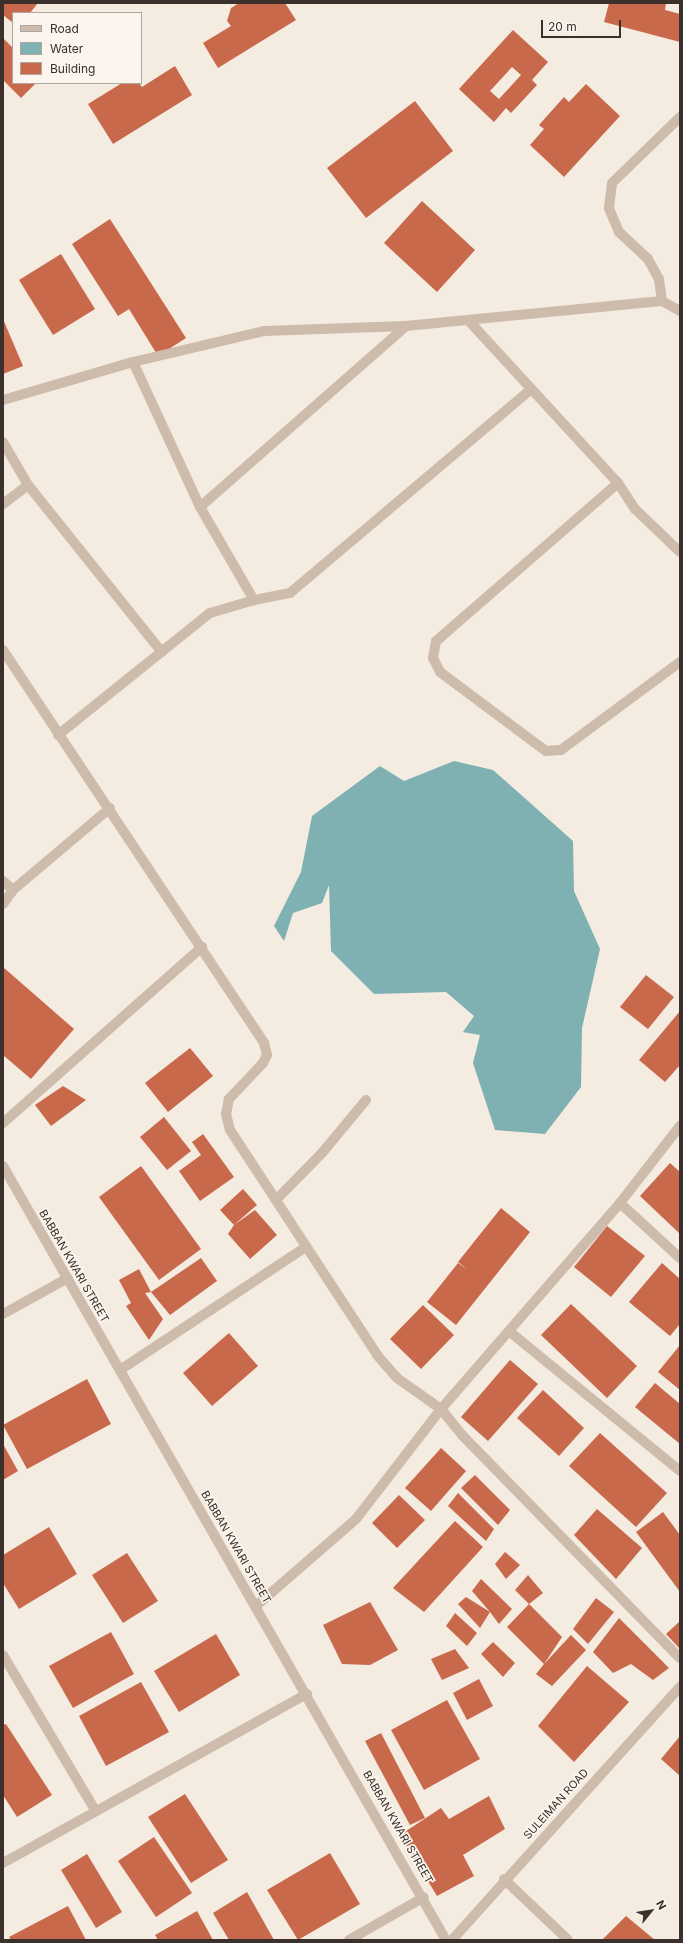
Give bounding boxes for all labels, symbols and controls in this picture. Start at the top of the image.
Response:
legend [12,12,142,84]
scale bar [543,12,623,38]
text: 20 m [548,19,577,34]
text: Road [50,21,79,36]
text: Water [50,41,83,56]
text: Building [50,61,95,76]
street label: BABBAN KWARI STREET [36,1207,112,1325]
street label: BABBAN KWARI STREET [198,1488,274,1606]
street label: SULEIMAN ROAD [521,1766,591,1842]
street label: BABBAN KWARI STREET [360,1768,436,1886]
north arrow [631,1891,671,1931]
text: N [653,1898,670,1912]

